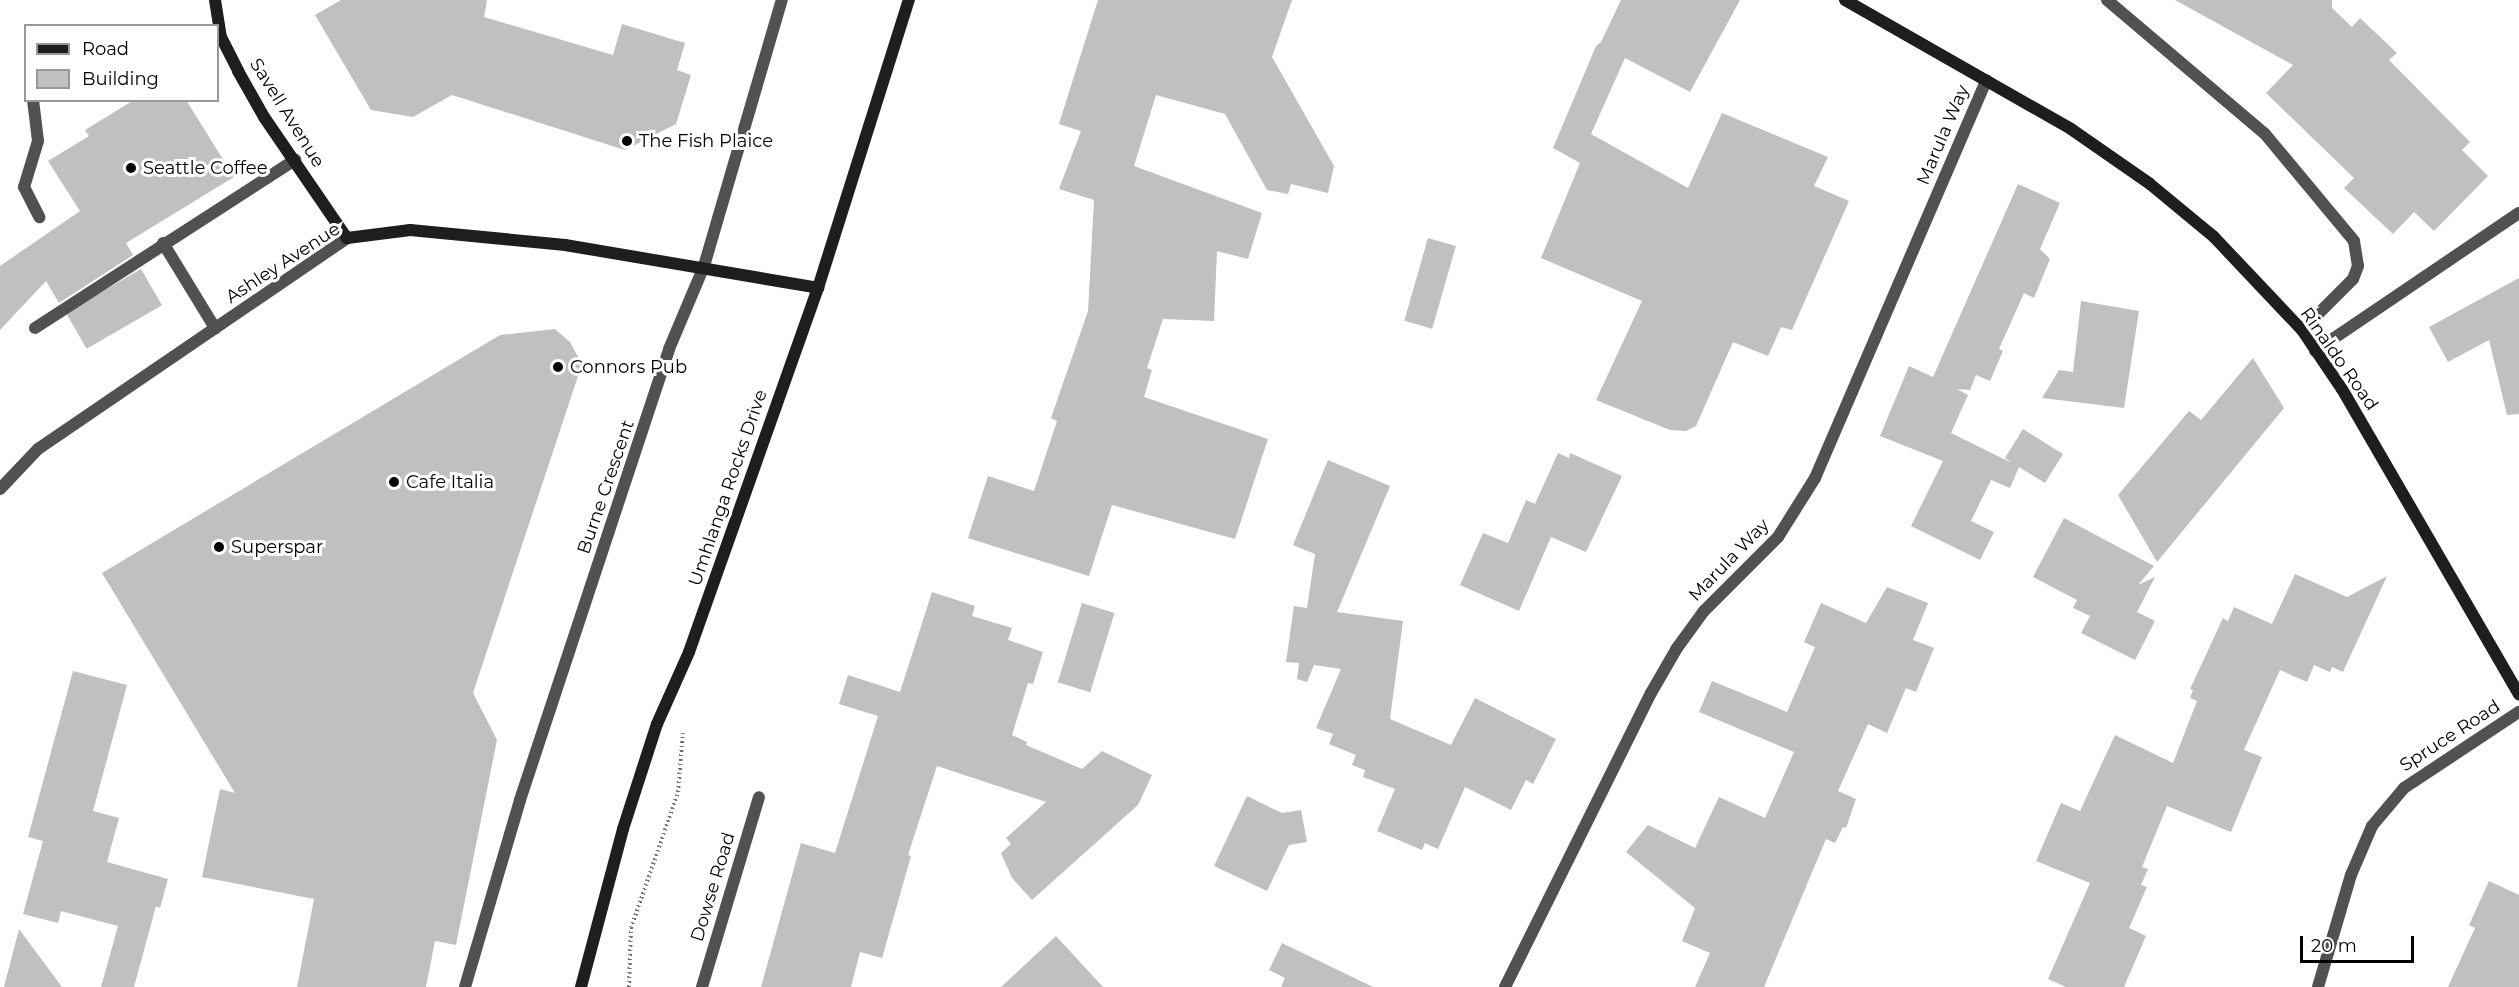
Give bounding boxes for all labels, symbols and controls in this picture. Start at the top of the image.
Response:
legend [24,24,219,102]
text: Road [82,38,129,60]
street label: Savell Avenue [245,55,329,171]
text: Building [82,68,159,90]
street label: Marula Way [1912,82,1974,188]
place label: The Fish Plaice [639,130,773,152]
marker: The Fish Plaice [620,134,634,148]
place label: Seattle Coffee [143,157,268,179]
marker: Seattle Coffee [124,161,138,175]
street label: Ashley Avenue [222,218,344,308]
street label: Rinaldo Road [2296,303,2382,415]
place label: Connors Pub [570,356,687,378]
marker: Connors Pub [551,360,565,374]
street label: Umhlanga Rocks Drive [684,387,772,589]
street label: Burne Crescent [573,417,639,557]
place label: Cafe Italia [406,471,494,493]
marker: Cafe Italia [387,475,401,489]
street label: Marula Way [1684,514,1774,606]
place label: Superspar [231,536,323,558]
marker: Superspar [212,540,226,554]
street label: Spruce Road [2396,696,2504,776]
street label: Dowse Road [686,830,740,944]
scale bar [2303,924,2417,962]
text: 20 m [2311,935,2357,957]

